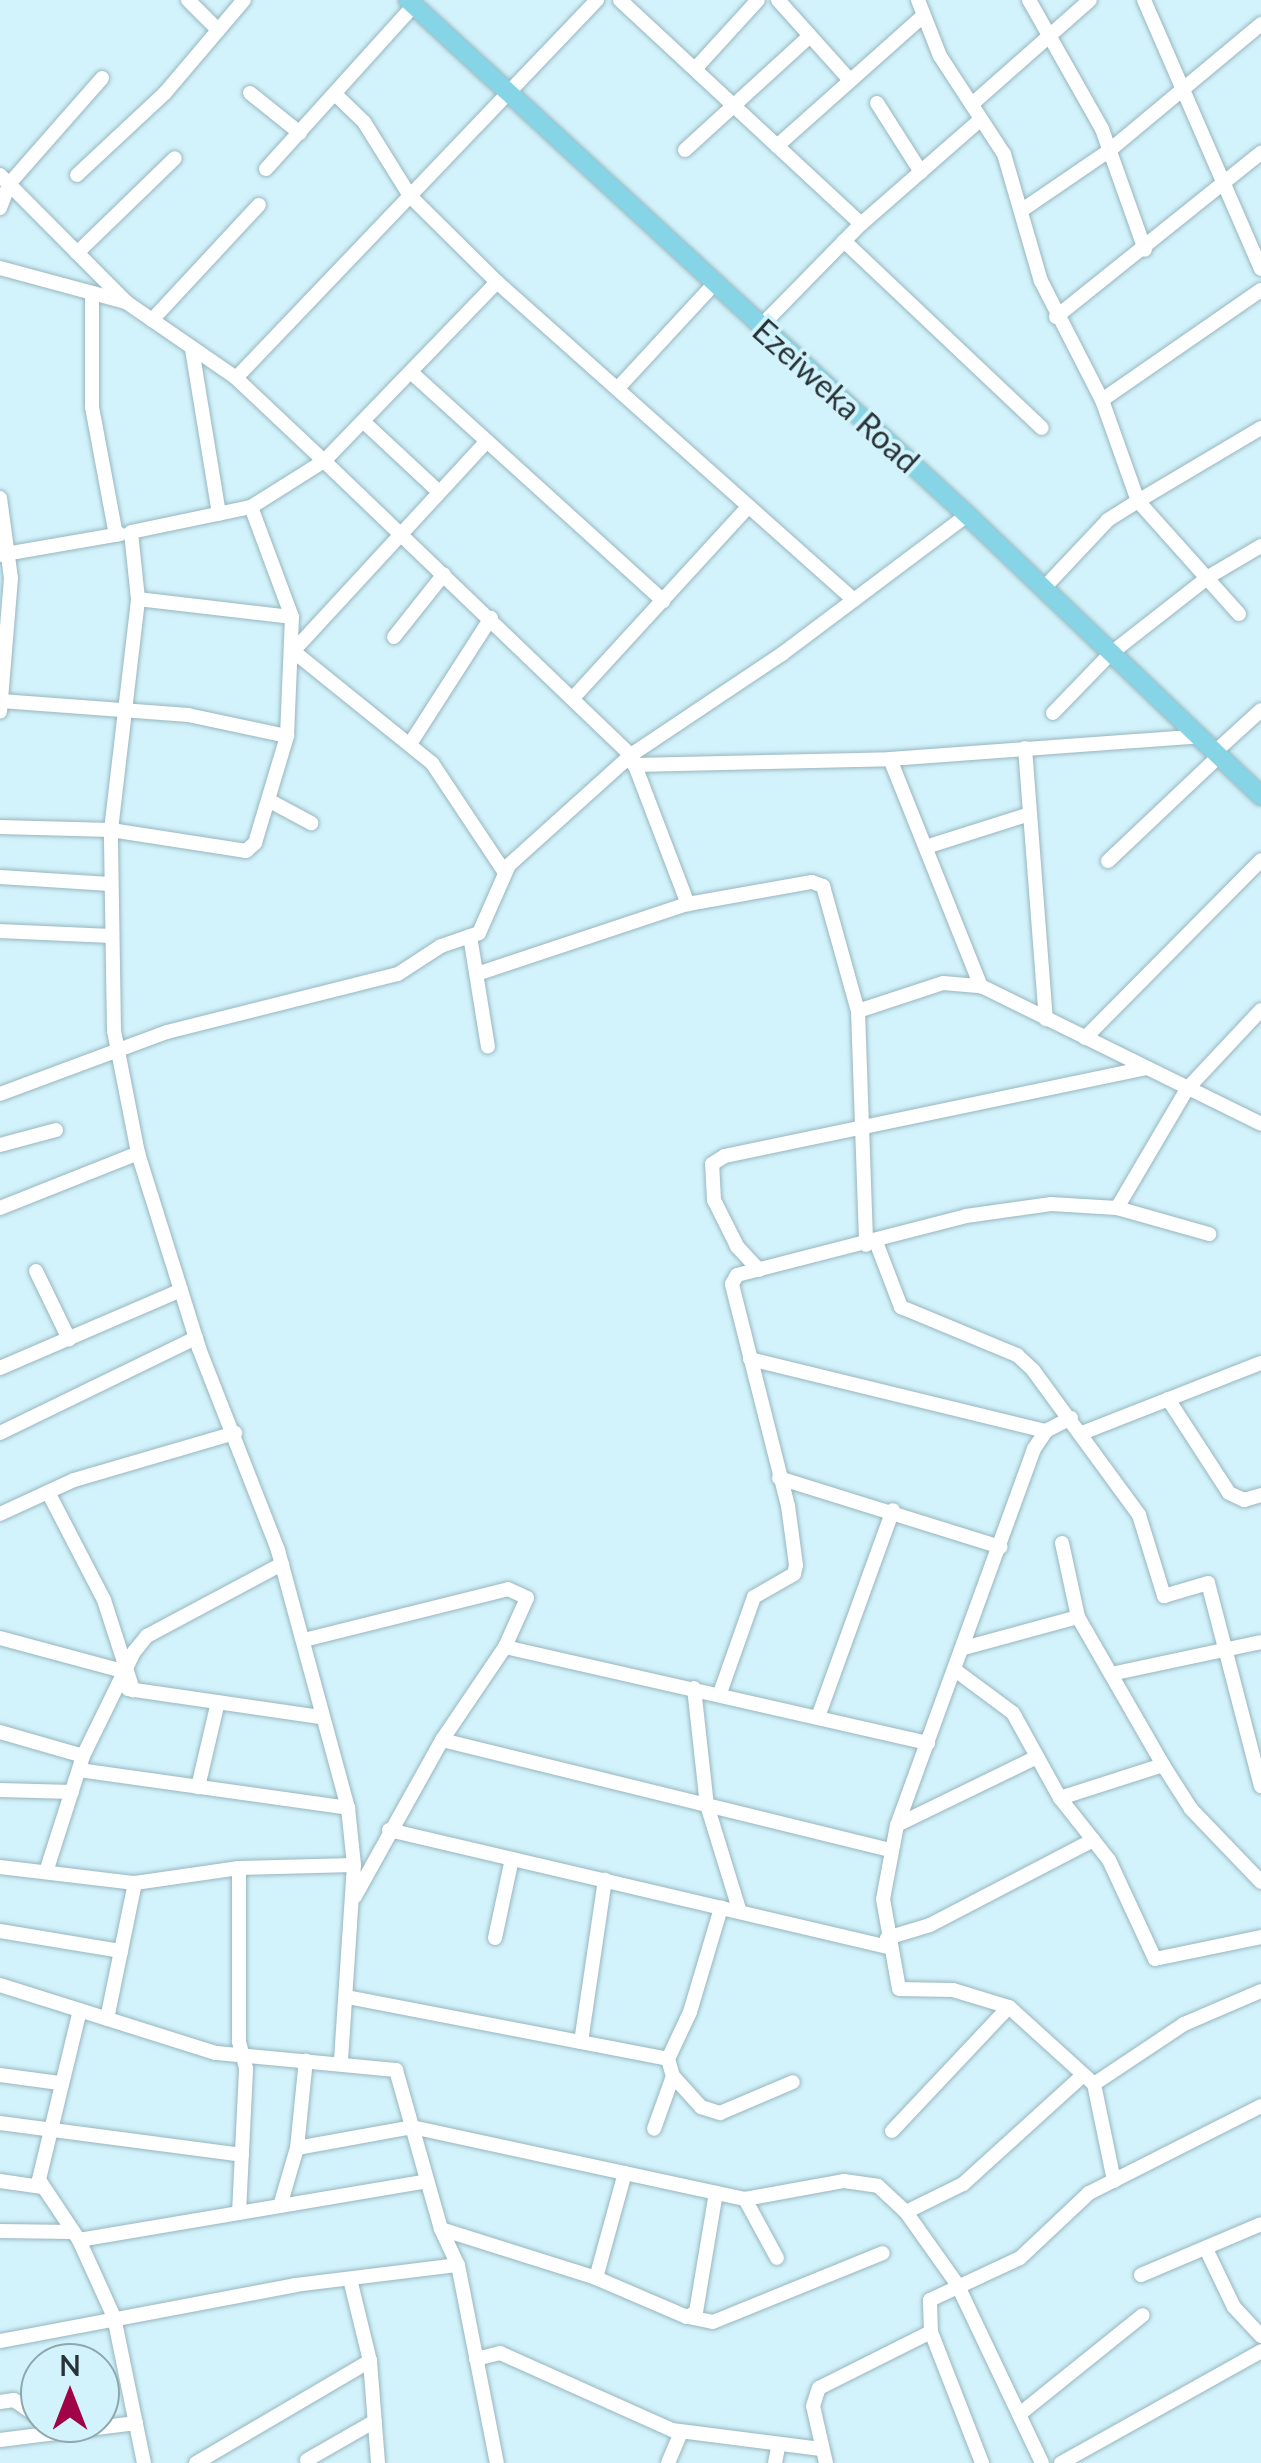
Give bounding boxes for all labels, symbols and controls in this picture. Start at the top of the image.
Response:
street label: Ezeiweka Road [745,311,927,481]
north arrow [20,2343,120,2443]
text: N [59,2348,81,2382]

